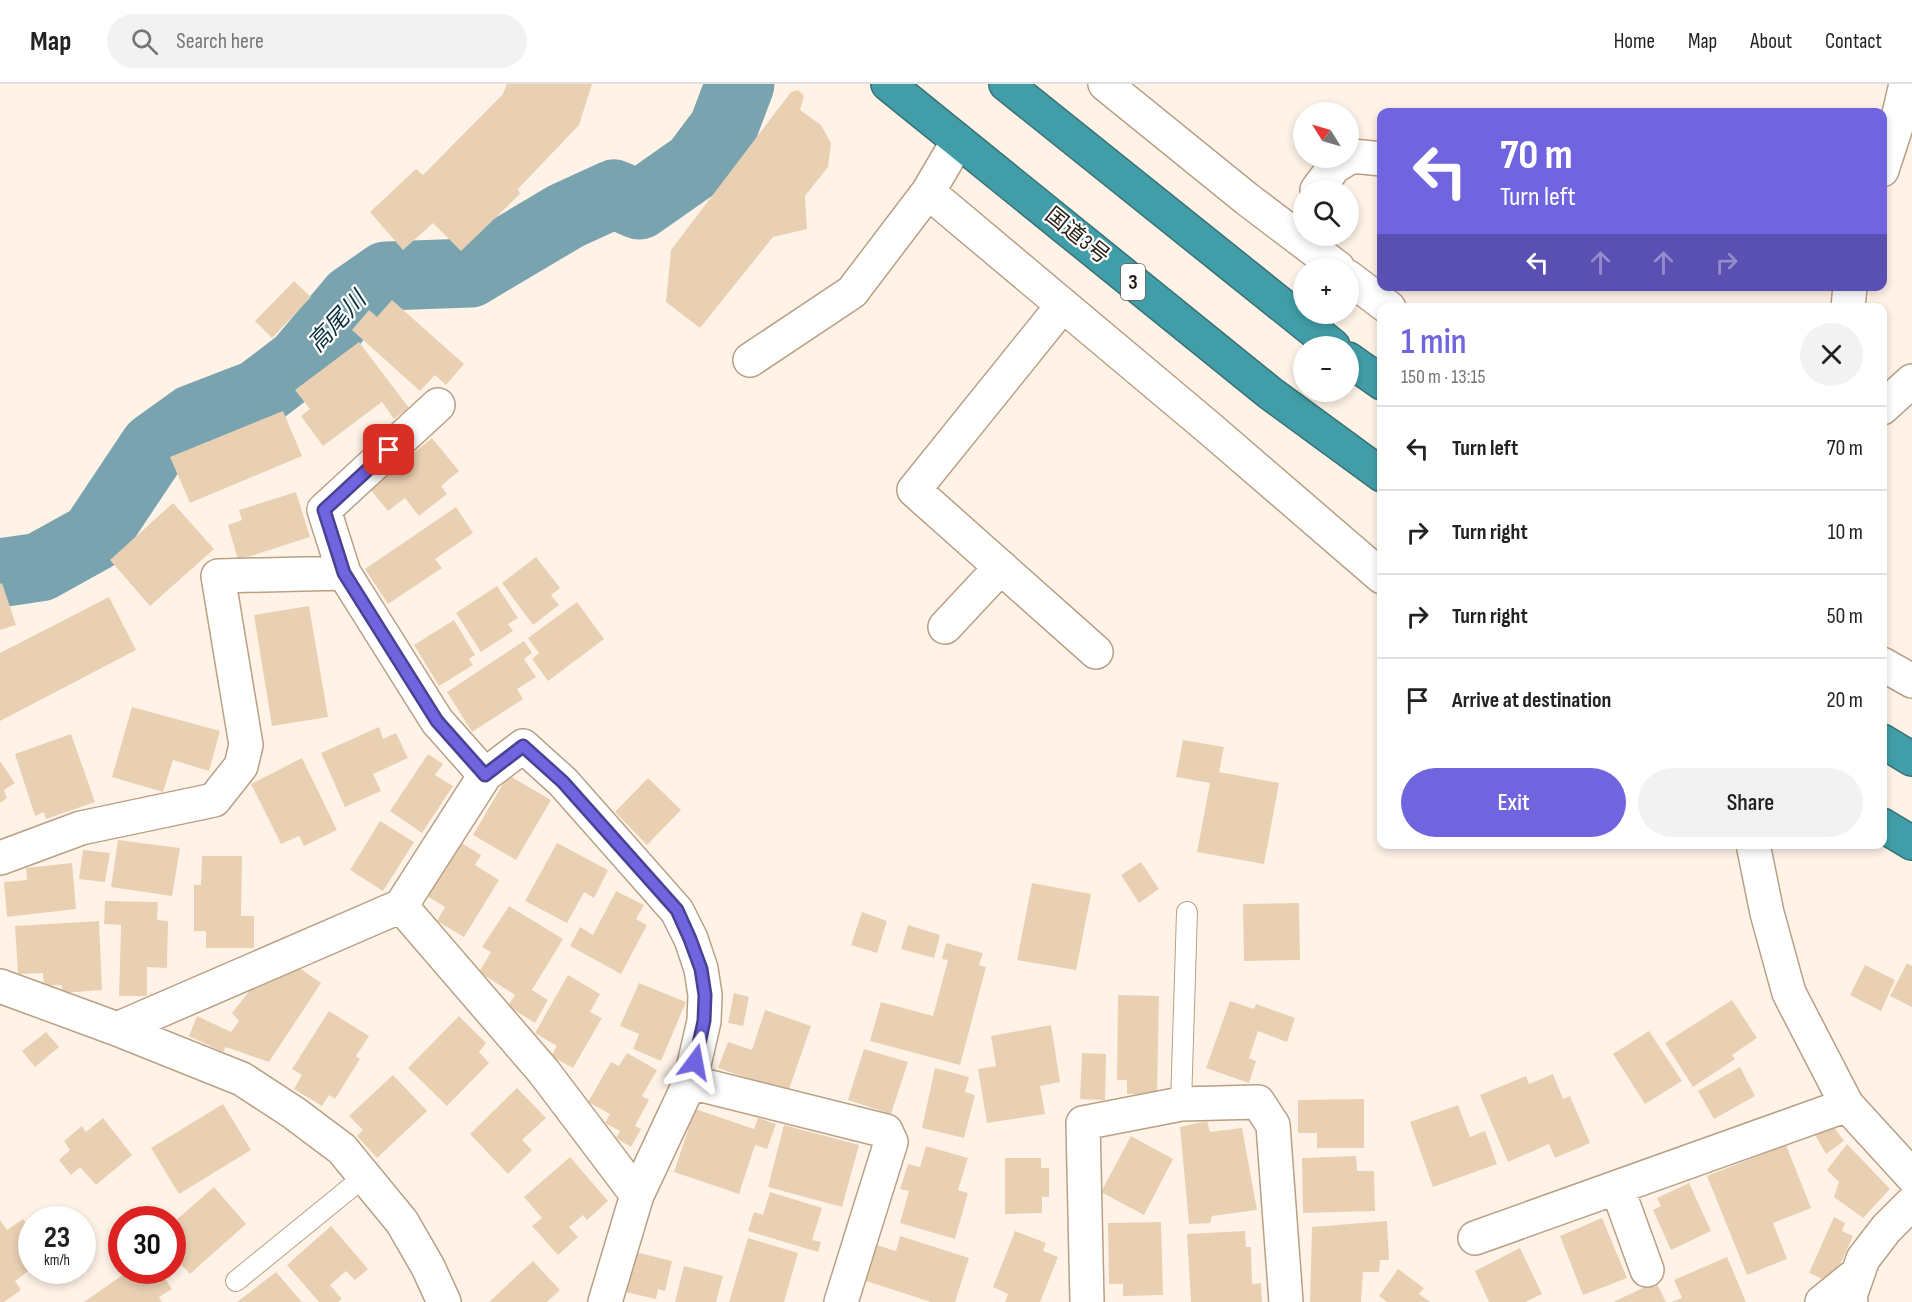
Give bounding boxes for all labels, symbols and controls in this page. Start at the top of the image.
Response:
search box [107,14,527,68]
text: Map [30,25,71,58]
icon: search [128,25,161,58]
text: Search here [176,28,264,55]
text: Home [1614,29,1655,54]
text: Map [1688,29,1717,54]
text: About [1750,29,1792,54]
text: Contact [1825,29,1882,54]
north arrow [1293,102,1359,168]
map controls [1293,102,1359,402]
text: 70 m [1500,130,1573,181]
icon: left [1401,132,1479,210]
button: search [1293,180,1359,246]
text: Turn left [1500,181,1576,213]
street label: 国道3号 [1039,202,1115,270]
icon: left [1521,246,1554,279]
icon: ahead [1584,246,1617,279]
icon: ahead [1647,246,1680,279]
icon: right [1710,246,1743,279]
button: + [1293,258,1359,324]
road number: 3 [1121,264,1145,300]
water label: 高尾川 [302,284,374,358]
text: 1 min [1401,321,1466,364]
button: close [1800,323,1863,386]
button: − [1293,336,1359,402]
text: 150 m · 13:15 [1401,365,1485,389]
pin [363,424,414,475]
icon: left [1401,432,1434,465]
icon: arrive [372,433,405,466]
text: Turn left [1452,435,1518,462]
text: 70 m [1827,435,1863,462]
icon: right [1401,516,1434,549]
text: Turn right [1452,519,1528,546]
text: 10 m [1828,519,1863,546]
icon: right [1401,600,1434,633]
text: Turn right [1452,603,1528,630]
text: 50 m [1827,603,1863,630]
icon: arrive [1401,684,1434,717]
text: Arrive at destination [1452,687,1611,714]
text: 20 m [1827,687,1863,714]
button: Exit [1401,768,1626,837]
button: Share [1638,768,1863,837]
position arrow [663,1030,727,1094]
speed limit sign: 30 [108,1206,186,1284]
text: 23 [44,1220,70,1256]
text: km/h [44,1251,70,1270]

